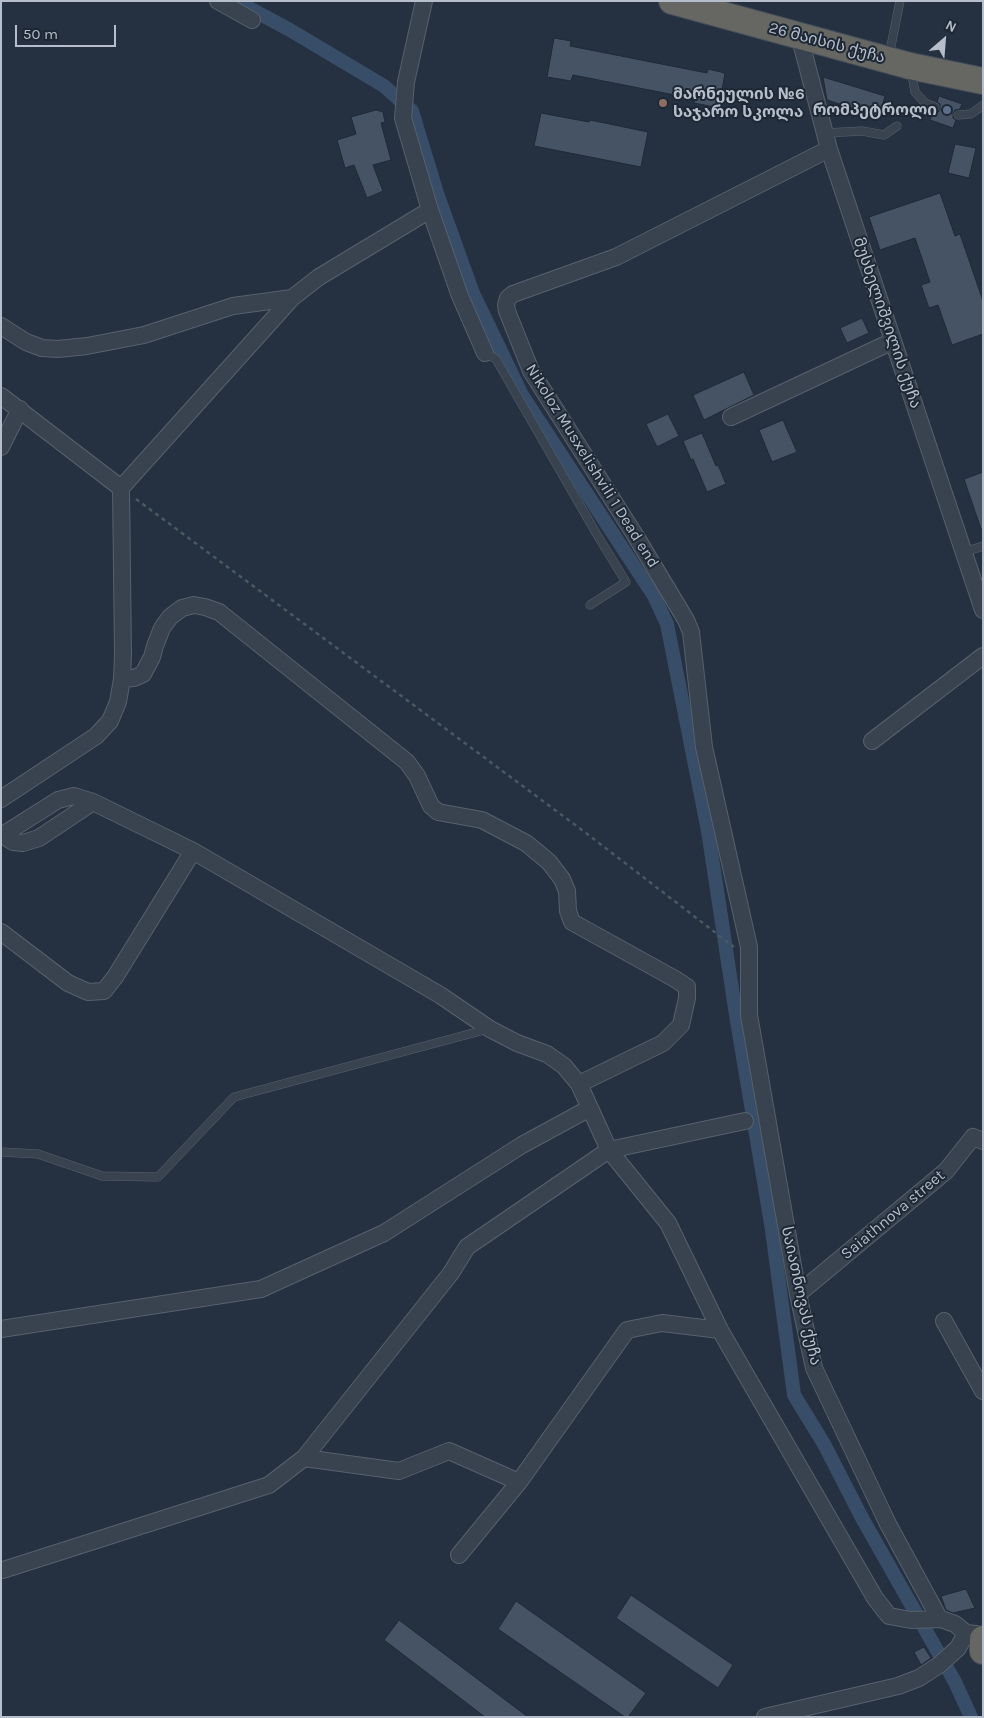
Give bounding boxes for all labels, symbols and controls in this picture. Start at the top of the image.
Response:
scale bar [18,15,119,47]
north arrow [919,15,969,65]
text: N [943,16,959,36]
street label: 26 მაისის ქუჩა [767,18,887,68]
text: 50 m [23,25,58,43]
place label: მარნეულის №6 საჯარო სკოლა [673,84,805,122]
marker: მარნეულის №6 საჯარო სკოლა [657,97,669,109]
place label: რომპეტროლი [813,100,937,120]
marker: რომპეტროლი [941,104,953,116]
street label: მუსხელიშვილის ქუჩა [849,235,925,411]
street label: Nikoloz Musxelishvili 1 Dead end [521,361,663,571]
street label: Saiathnova street [837,1166,949,1264]
street label: საიათნოვას ქუჩა [777,1225,825,1367]

